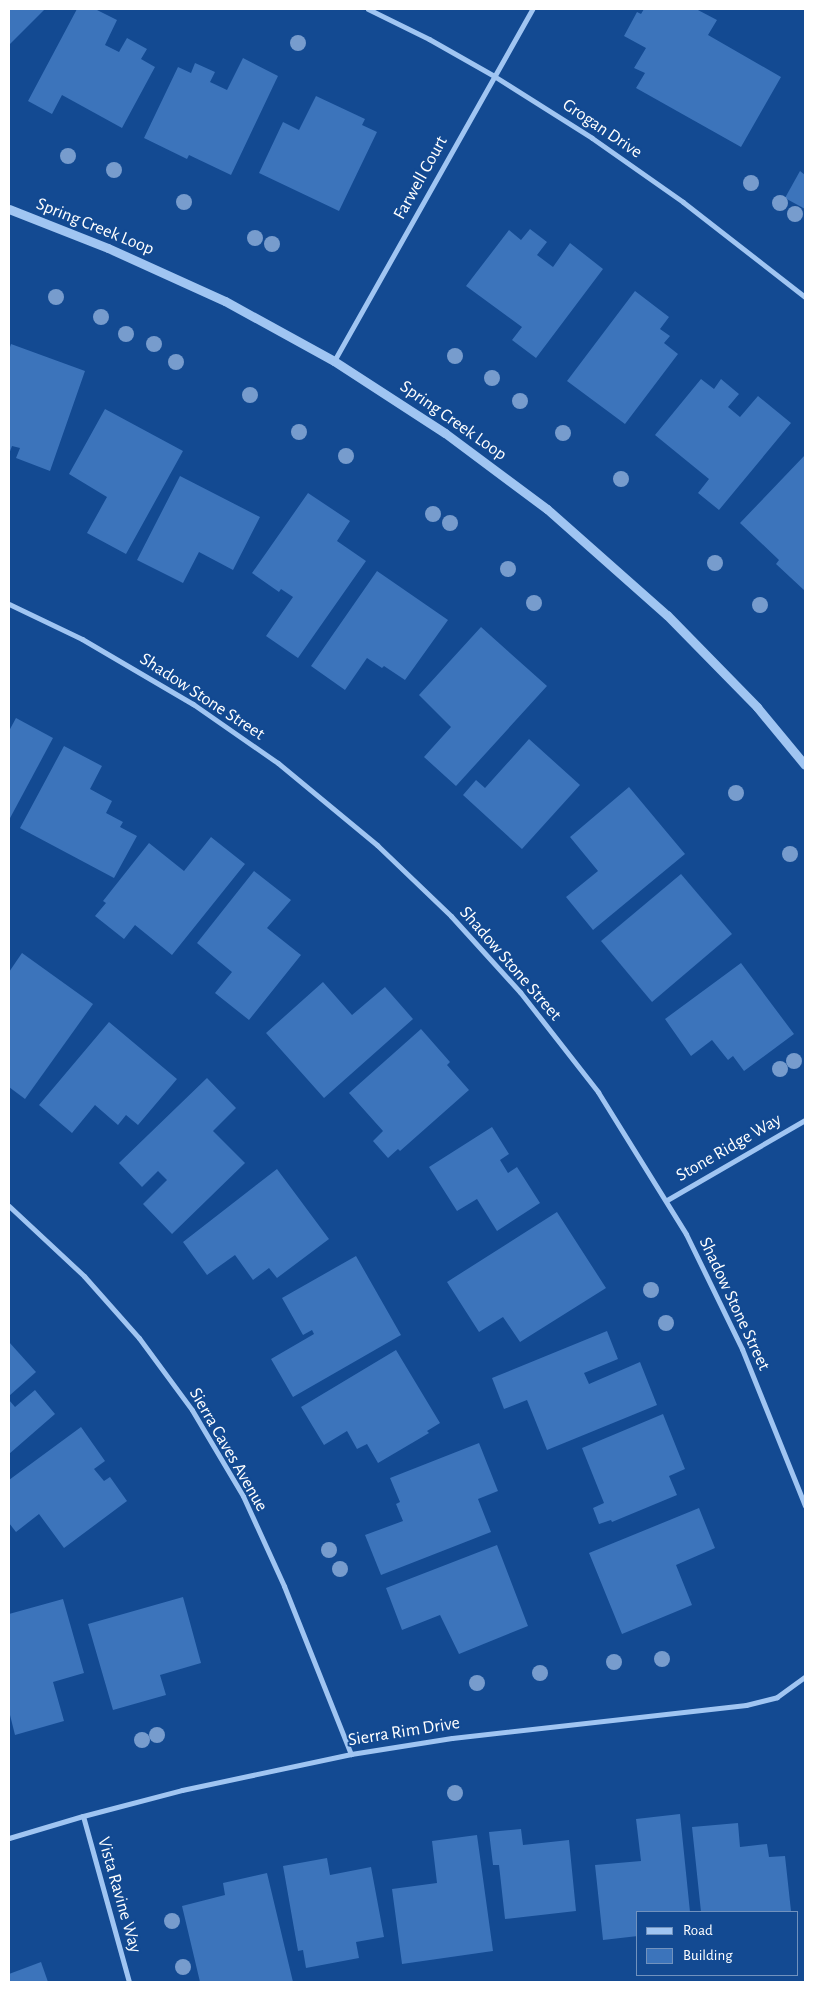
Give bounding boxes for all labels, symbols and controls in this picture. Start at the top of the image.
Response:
street label: Grogan Drive [558,94,646,164]
street label: Farwell Court [389,133,453,223]
street label: Spring Creek Loop [33,194,157,260]
street label: Spring Creek Loop [395,376,511,466]
street label: Shadow Stone Street [135,649,269,745]
street label: Shadow Stone Street [454,902,566,1026]
street label: Stone Ridge Way [673,1109,785,1187]
street label: Shadow Stone Street [694,1234,774,1374]
street label: Sierra Caves Avenue [184,1384,272,1516]
street label: Sierra Rim Drive [346,1712,462,1752]
street label: Vista Ravine Way [92,1835,146,1955]
legend [636,1911,799,1976]
text: Road [683,1923,713,1938]
text: Building [683,1948,733,1963]

